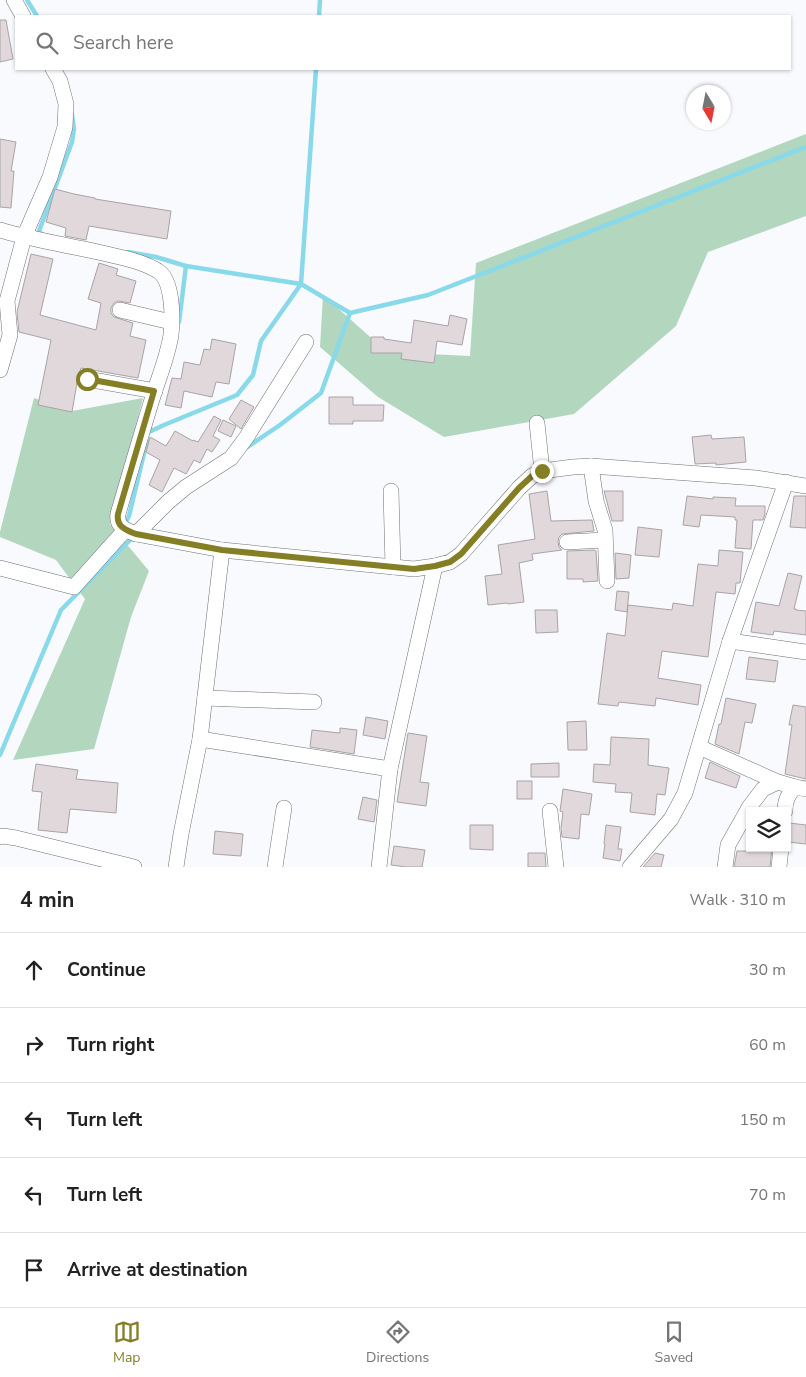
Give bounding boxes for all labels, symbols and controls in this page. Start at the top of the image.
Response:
search box [15,15,791,70]
icon: search [33,29,61,57]
text: Search here [73,30,174,56]
north arrow [686,85,731,130]
route start [76,368,99,391]
route end [531,460,554,483]
map controls [746,807,791,852]
button: layers [746,807,791,852]
text: 4 min [20,886,74,914]
text: Walk · 310 m [690,889,786,911]
icon: ahead [20,956,48,984]
text: Continue [67,957,146,983]
text: 30 m [749,959,786,981]
icon: right [20,1031,48,1059]
text: Turn right [67,1032,154,1058]
text: 60 m [749,1034,786,1056]
icon: left [20,1106,48,1134]
text: Turn left [67,1107,142,1133]
text: 150 m [739,1109,786,1131]
icon: left [20,1181,48,1209]
text: Turn left [67,1182,142,1208]
text: 70 m [749,1184,786,1206]
icon: arrive [20,1256,48,1284]
text: Arrive at destination [67,1257,248,1283]
tab: Map [113,1318,141,1367]
tab: Directions [366,1318,429,1367]
tab: Saved [655,1318,693,1367]

